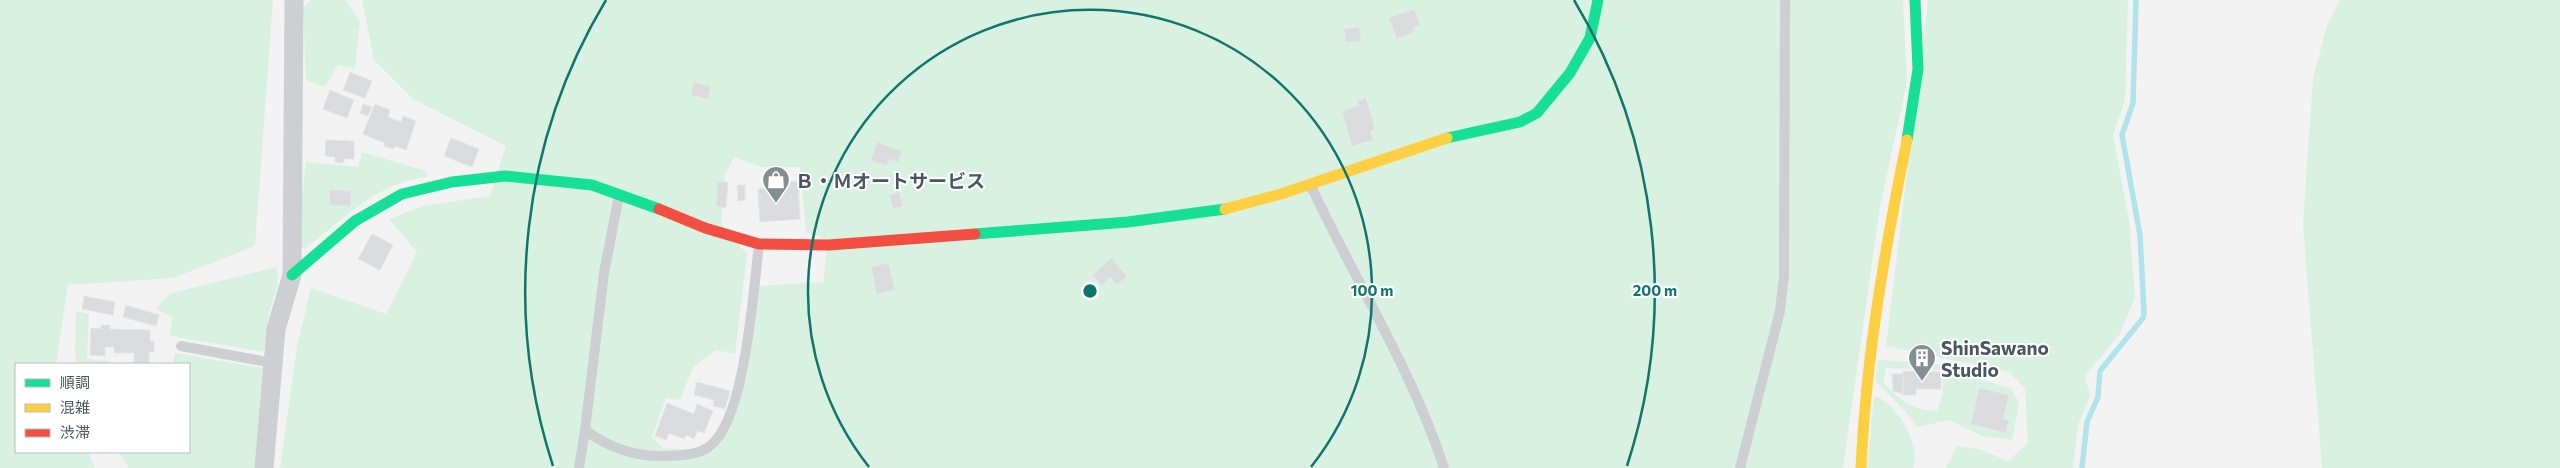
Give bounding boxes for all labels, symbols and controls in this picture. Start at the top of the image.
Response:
shop icon: Ｂ・Ｍオートサービス [761,165,791,204]
place label: Ｂ・Ｍオートサービス [795,169,985,192]
text: 100 m [1351,281,1393,299]
text: 200 m [1633,281,1677,299]
centre of rings [1081,282,1099,300]
place label: ShinSawano Studio [1941,336,2049,381]
building icon: ShinSawano Studio [1907,343,1937,382]
legend [15,363,190,453]
text: 順調 [60,373,90,391]
text: 混雑 [60,398,90,416]
text: 渋滞 [60,423,90,441]

